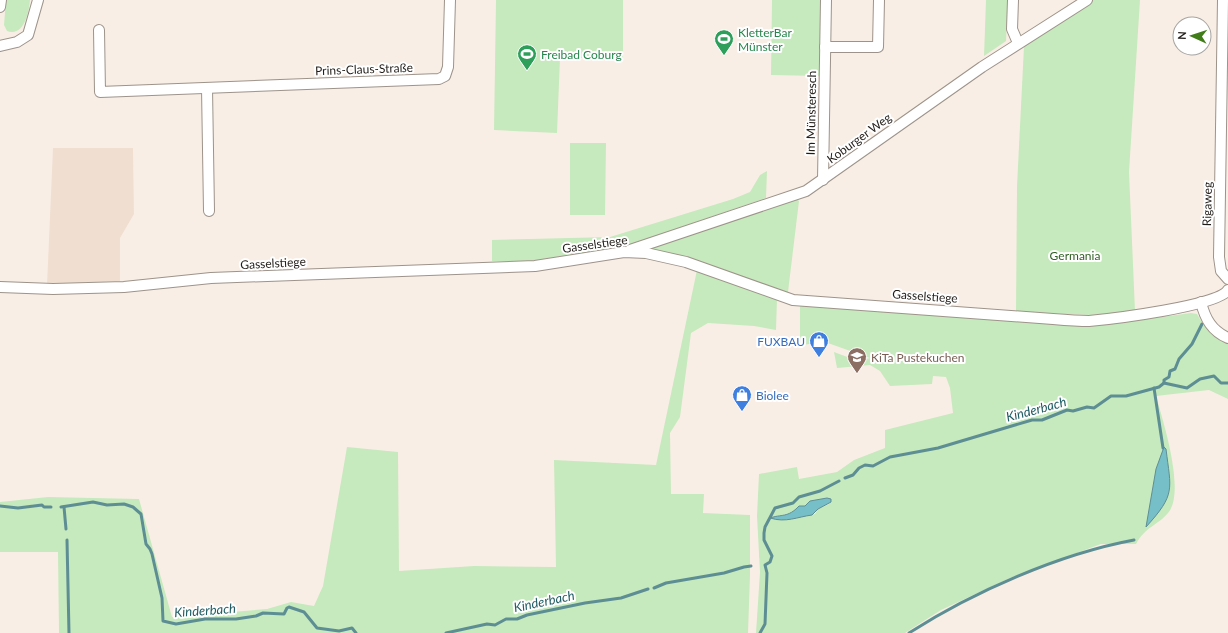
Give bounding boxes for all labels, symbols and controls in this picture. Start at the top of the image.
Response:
north arrow [1172,16,1212,56]
place label: KletterBar Münster [738,25,792,54]
sports icon: KletterBar Münster [713,28,735,56]
text: N [1175,31,1188,40]
sports icon: Freibad Coburg [516,43,538,71]
place label: Freibad Coburg [541,47,622,62]
street label: Prins-Claus-Straße [315,60,413,78]
street label: Im Münsteresch [803,71,819,155]
street label: Koburger Weg [824,110,894,166]
street label: Rigaweg [1199,182,1215,226]
street label: Gasselstiege [561,232,629,256]
park label: Germania [1050,248,1100,263]
street label: Gasselstiege [240,254,306,272]
street label: Gasselstiege [892,286,958,306]
shop icon: FUXBAU [808,330,830,358]
place label: FUXBAU [757,334,805,349]
school or university icon: KiTa Pustekuchen [846,346,868,374]
place label: KiTa Pustekuchen [871,350,964,365]
shop icon: Biolee [731,384,753,412]
place label: Biolee [756,388,789,403]
water label: Kinderbach [1004,393,1068,425]
water label: Kinderbach [512,587,576,615]
water label: Kinderbach [174,600,236,620]

